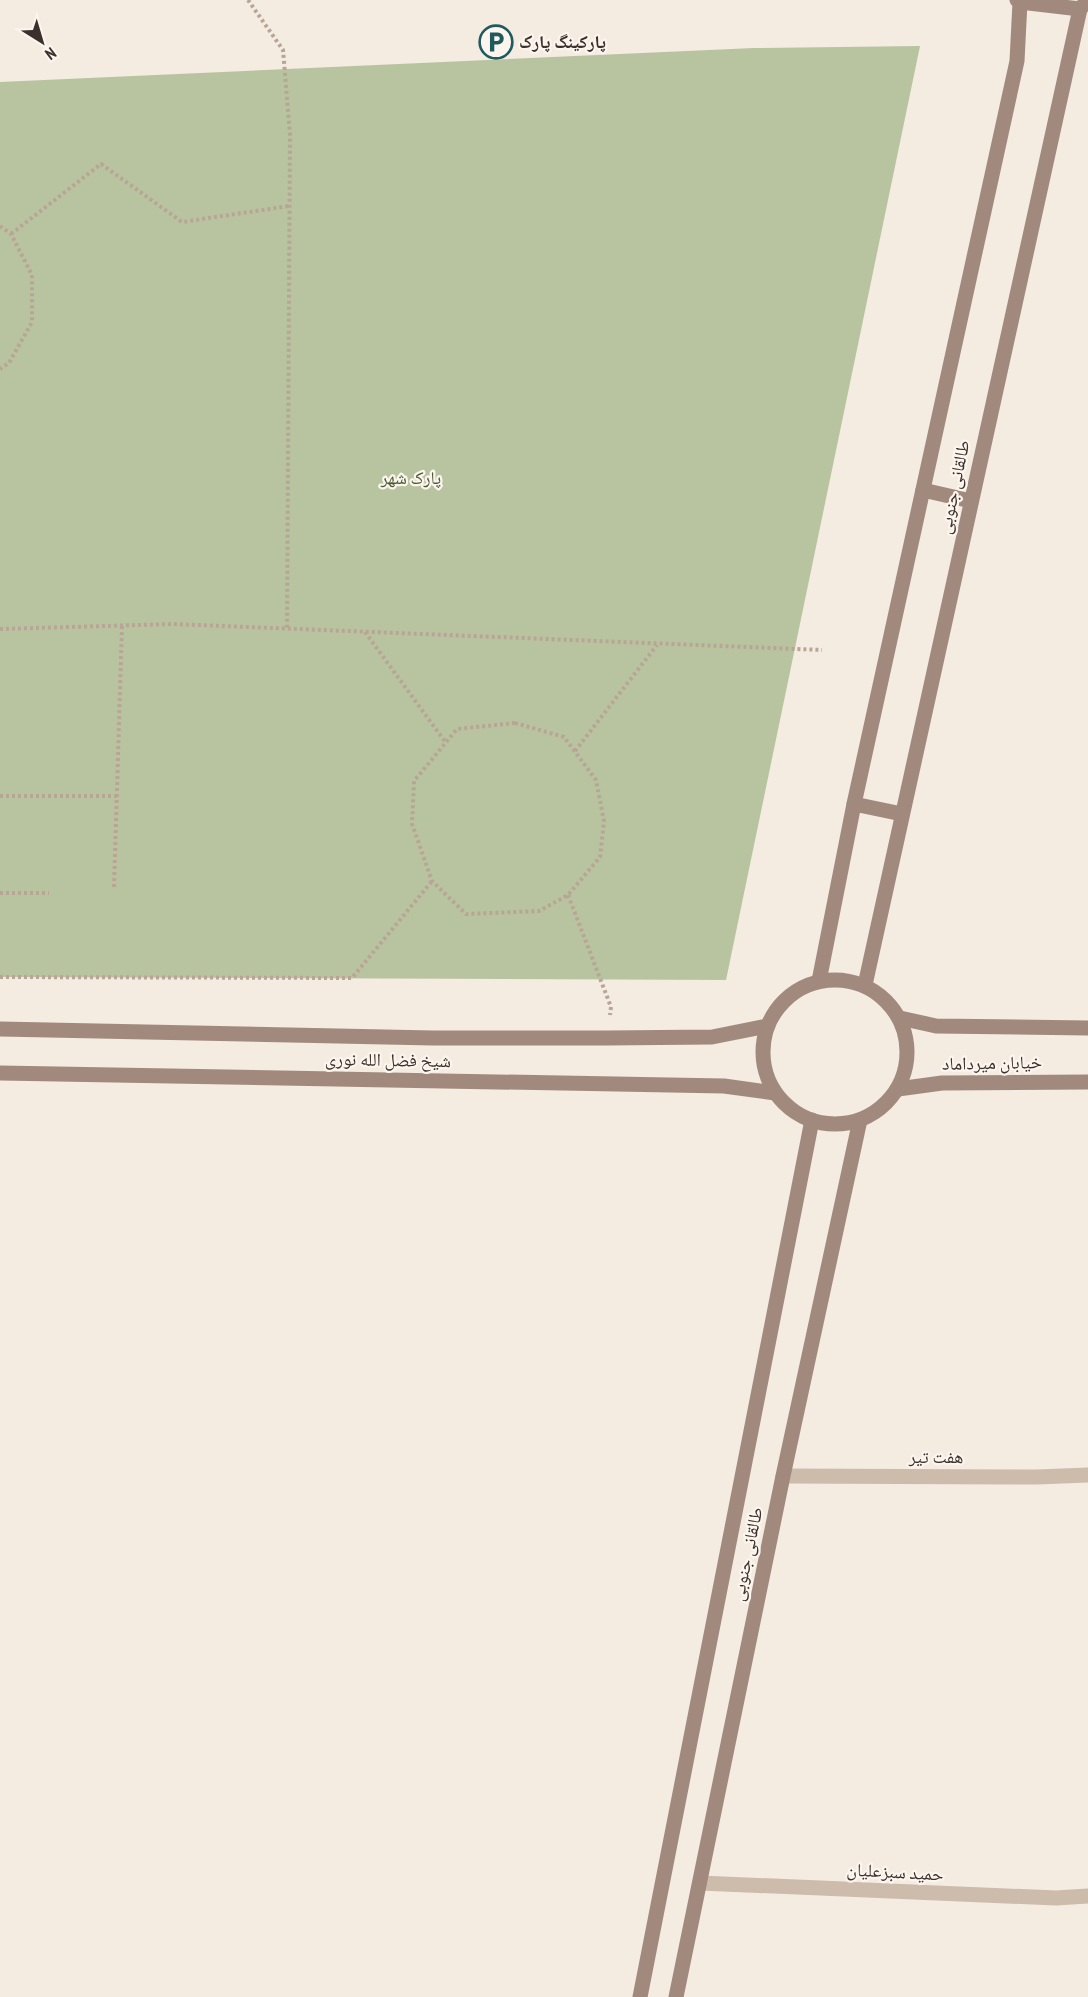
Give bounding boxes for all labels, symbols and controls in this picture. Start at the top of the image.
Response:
north arrow [12,12,72,72]
parking icon: پارکینگ پارک [478,24,514,60]
place label: پارکینگ پارک [519,30,606,53]
text: N [42,43,60,65]
street label: طالقانی جنوبی [932,438,975,536]
park label: پارک شهر [380,466,441,489]
street label: شیخ فضل الله نوری [325,1047,451,1073]
street label: خیابان میرداماد [942,1050,1042,1075]
street label: هفت تیر [908,1445,963,1468]
street label: طالقانی جنوبی [725,1505,768,1603]
street label: حمید سبزعلیان [846,1857,944,1886]

